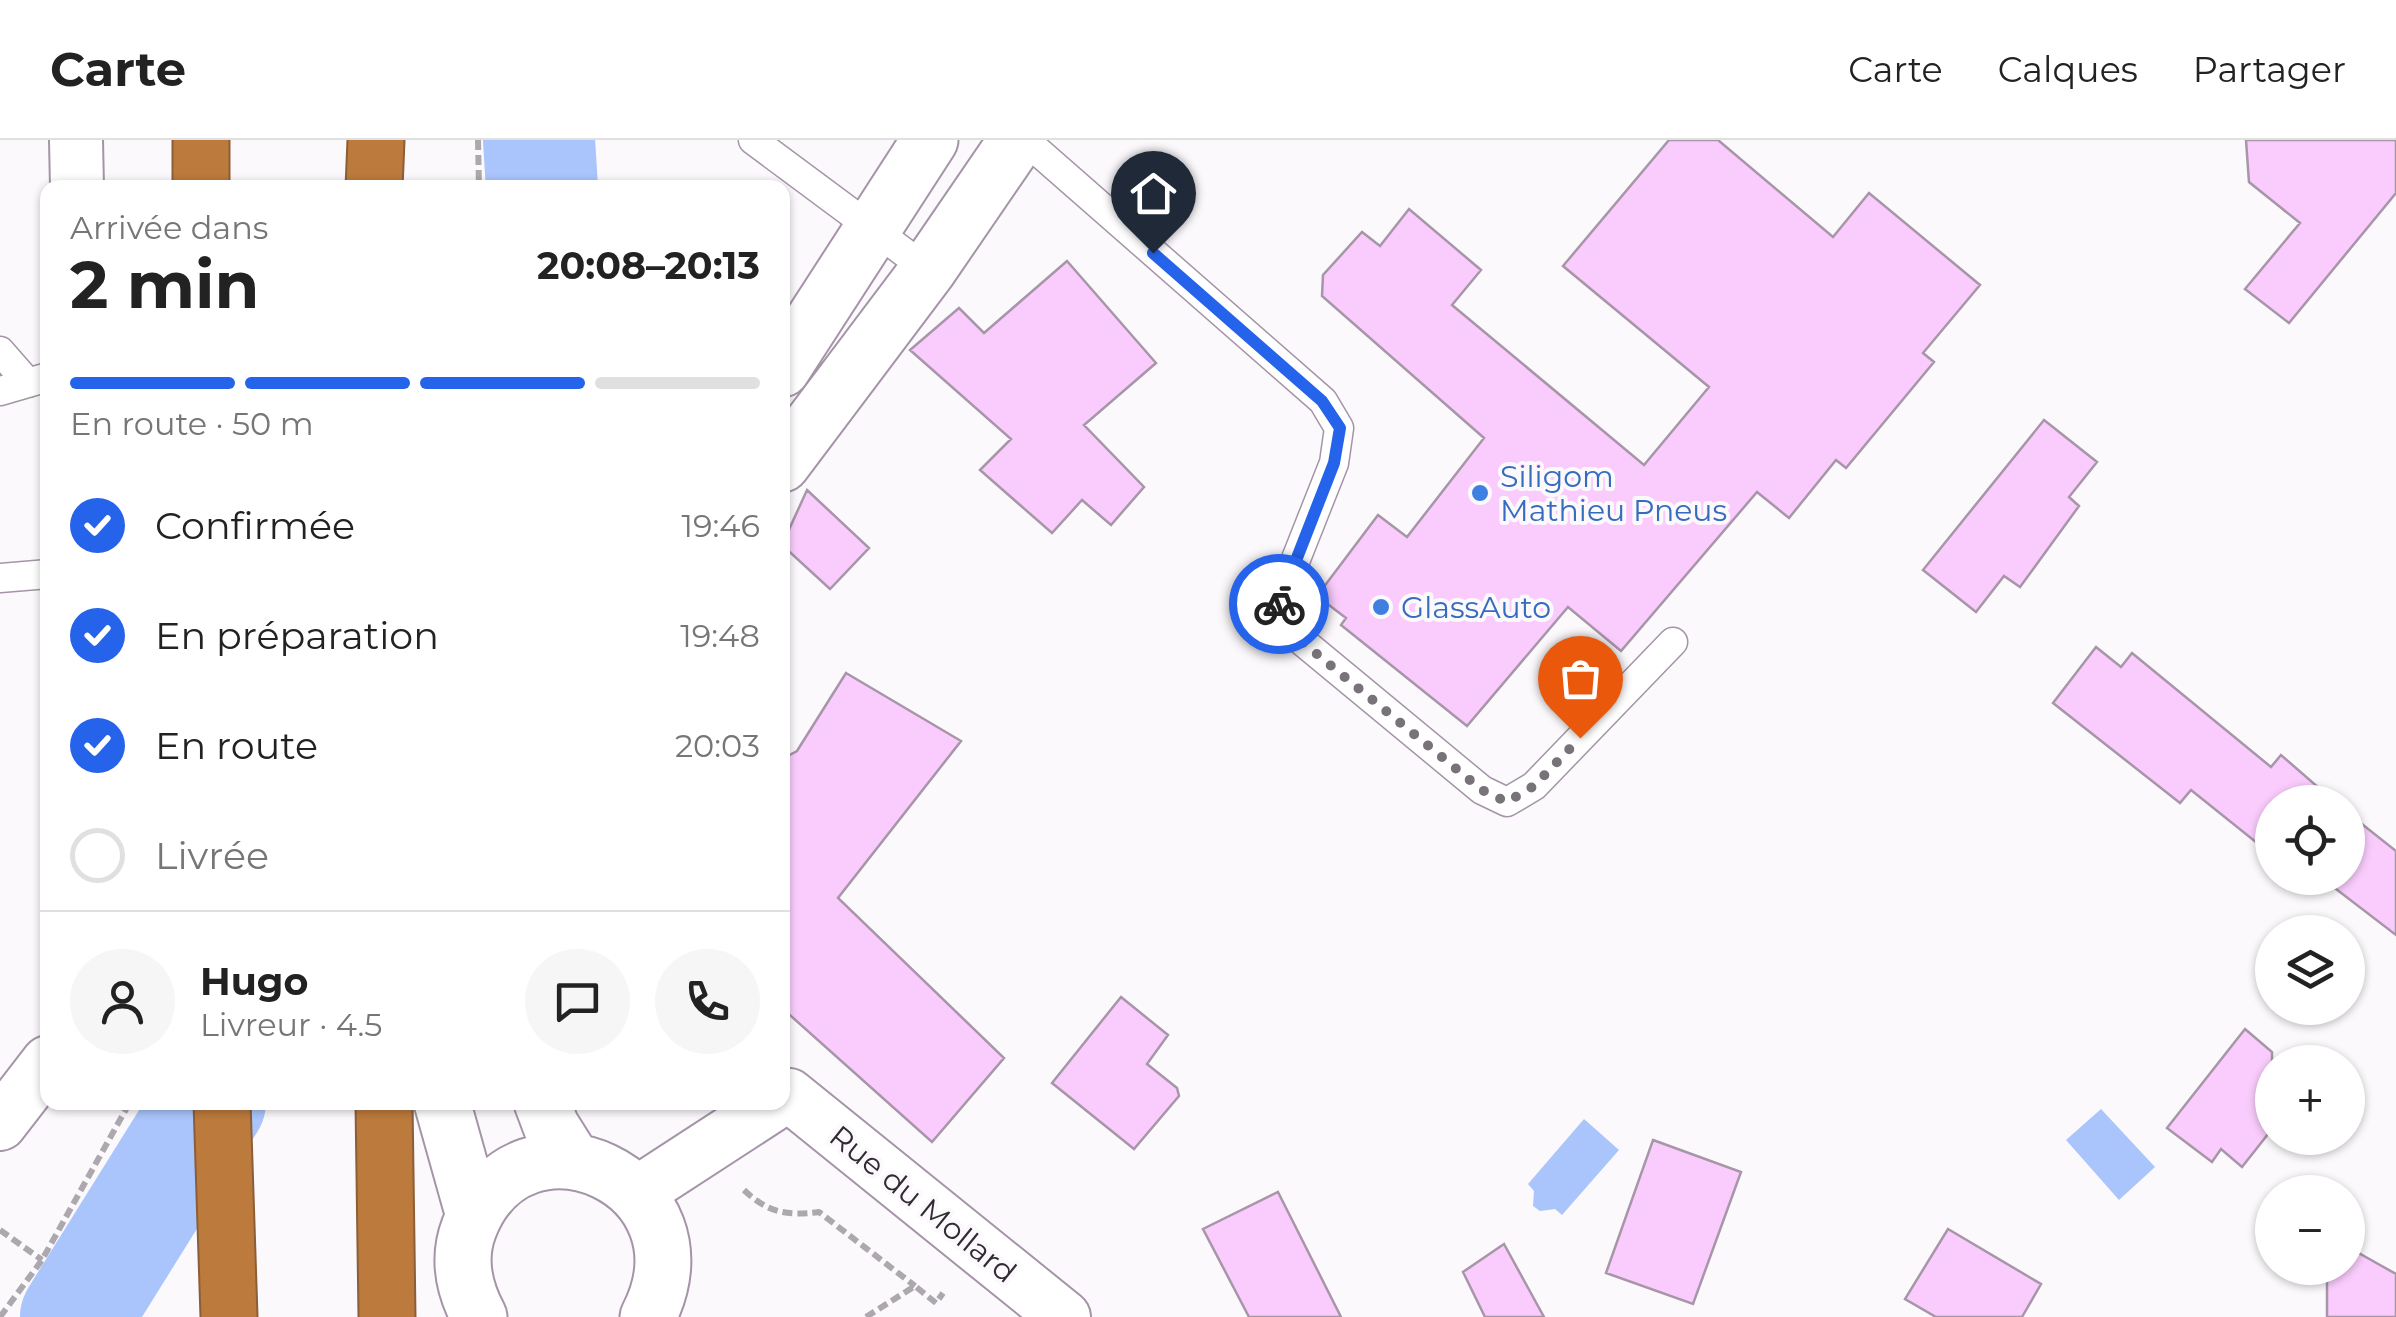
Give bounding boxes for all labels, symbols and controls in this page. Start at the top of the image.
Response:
text: Carte [50,40,186,98]
text: Carte [1848,48,1943,91]
text: Calques [1998,48,2138,91]
text: Partager [2193,48,2346,91]
pin [1111,151,1196,254]
icon: home [1126,166,1181,221]
text: Arrivée dans [70,208,268,247]
text: 20:08–20:13 [537,242,760,289]
text: 2 min [70,245,259,324]
text: En route · 50 m [70,404,314,443]
place label: Siligom Mathieu Pneus [1500,458,1727,529]
marker: Siligom Mathieu Pneus [1469,482,1491,504]
icon: check [70,498,125,553]
text: Confirmée [155,502,355,549]
text: 19:46 [682,506,760,545]
courier [1229,554,1329,654]
icon: bike [1252,577,1307,632]
place label: GlassAuto [1401,589,1551,626]
marker: GlassAuto [1370,596,1392,618]
icon: check [70,608,125,663]
text: En préparation [155,612,439,659]
text: 19:48 [680,616,760,655]
pin [1538,636,1623,739]
icon: bag [1553,651,1608,706]
icon: check [70,718,125,773]
text: En route [155,722,318,769]
text: 20:03 [675,726,760,765]
map controls [2255,785,2365,1285]
button: locate [2255,785,2365,895]
text: Livrée [155,832,269,879]
button: layers [2255,915,2365,1025]
button: person [70,949,175,1054]
button: chat [525,949,630,1054]
button: phone [655,949,760,1054]
text: Hugo [200,958,308,1005]
text: Livreur · 4.5 [200,1005,382,1044]
button: + [2255,1045,2365,1155]
street label: Rue du Mollard [822,1117,1024,1291]
button: − [2255,1175,2365,1285]

